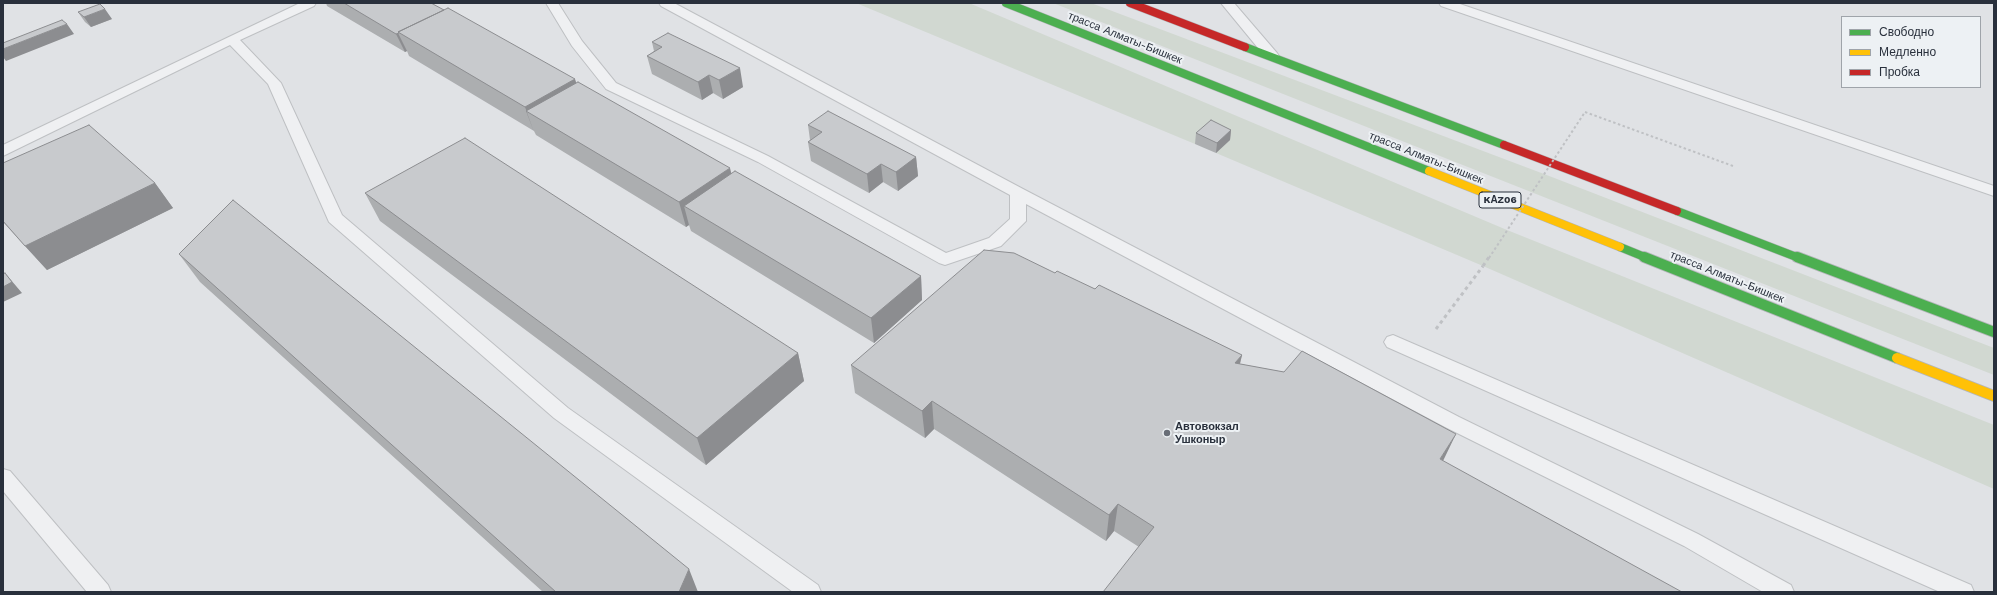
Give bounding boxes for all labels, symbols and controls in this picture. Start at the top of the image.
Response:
street label: трасса Алматы-Бишкек [1066,9,1184,67]
legend [1841,16,1981,88]
text: Свободно [1879,25,1934,39]
text: Медленно [1879,45,1936,59]
text: Пробка [1879,65,1920,79]
street label: трасса Алматы-Бишкек [1367,129,1485,187]
road number: KАZ06 [1479,192,1521,208]
street label: трасса Алматы-Бишкек [1668,248,1786,306]
place label: Автовокзал Ушконыр [1175,420,1239,446]
marker: Автовокзал Ушконыр [1162,428,1172,438]

